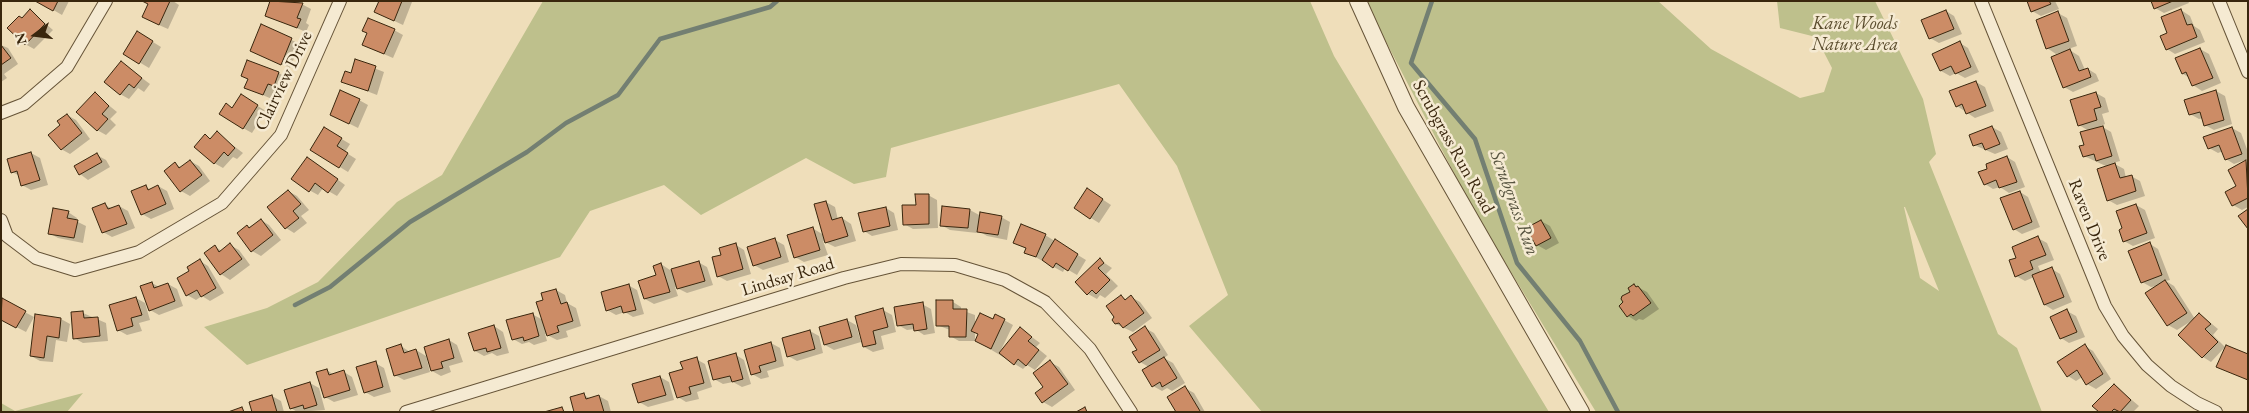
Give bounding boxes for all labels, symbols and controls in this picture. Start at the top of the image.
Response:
north arrow [10,10,60,60]
park label: Kane Woods Nature Area [1812,13,1898,56]
street label: Clairview Drive [251,28,317,134]
text: N [10,31,31,47]
street label: Scrubgrass Run Road [1407,76,1499,218]
water label: Scrubgrass Run [1484,147,1544,259]
street label: Raven Drive [2063,176,2115,264]
street label: Lindsay Road [739,253,837,301]

